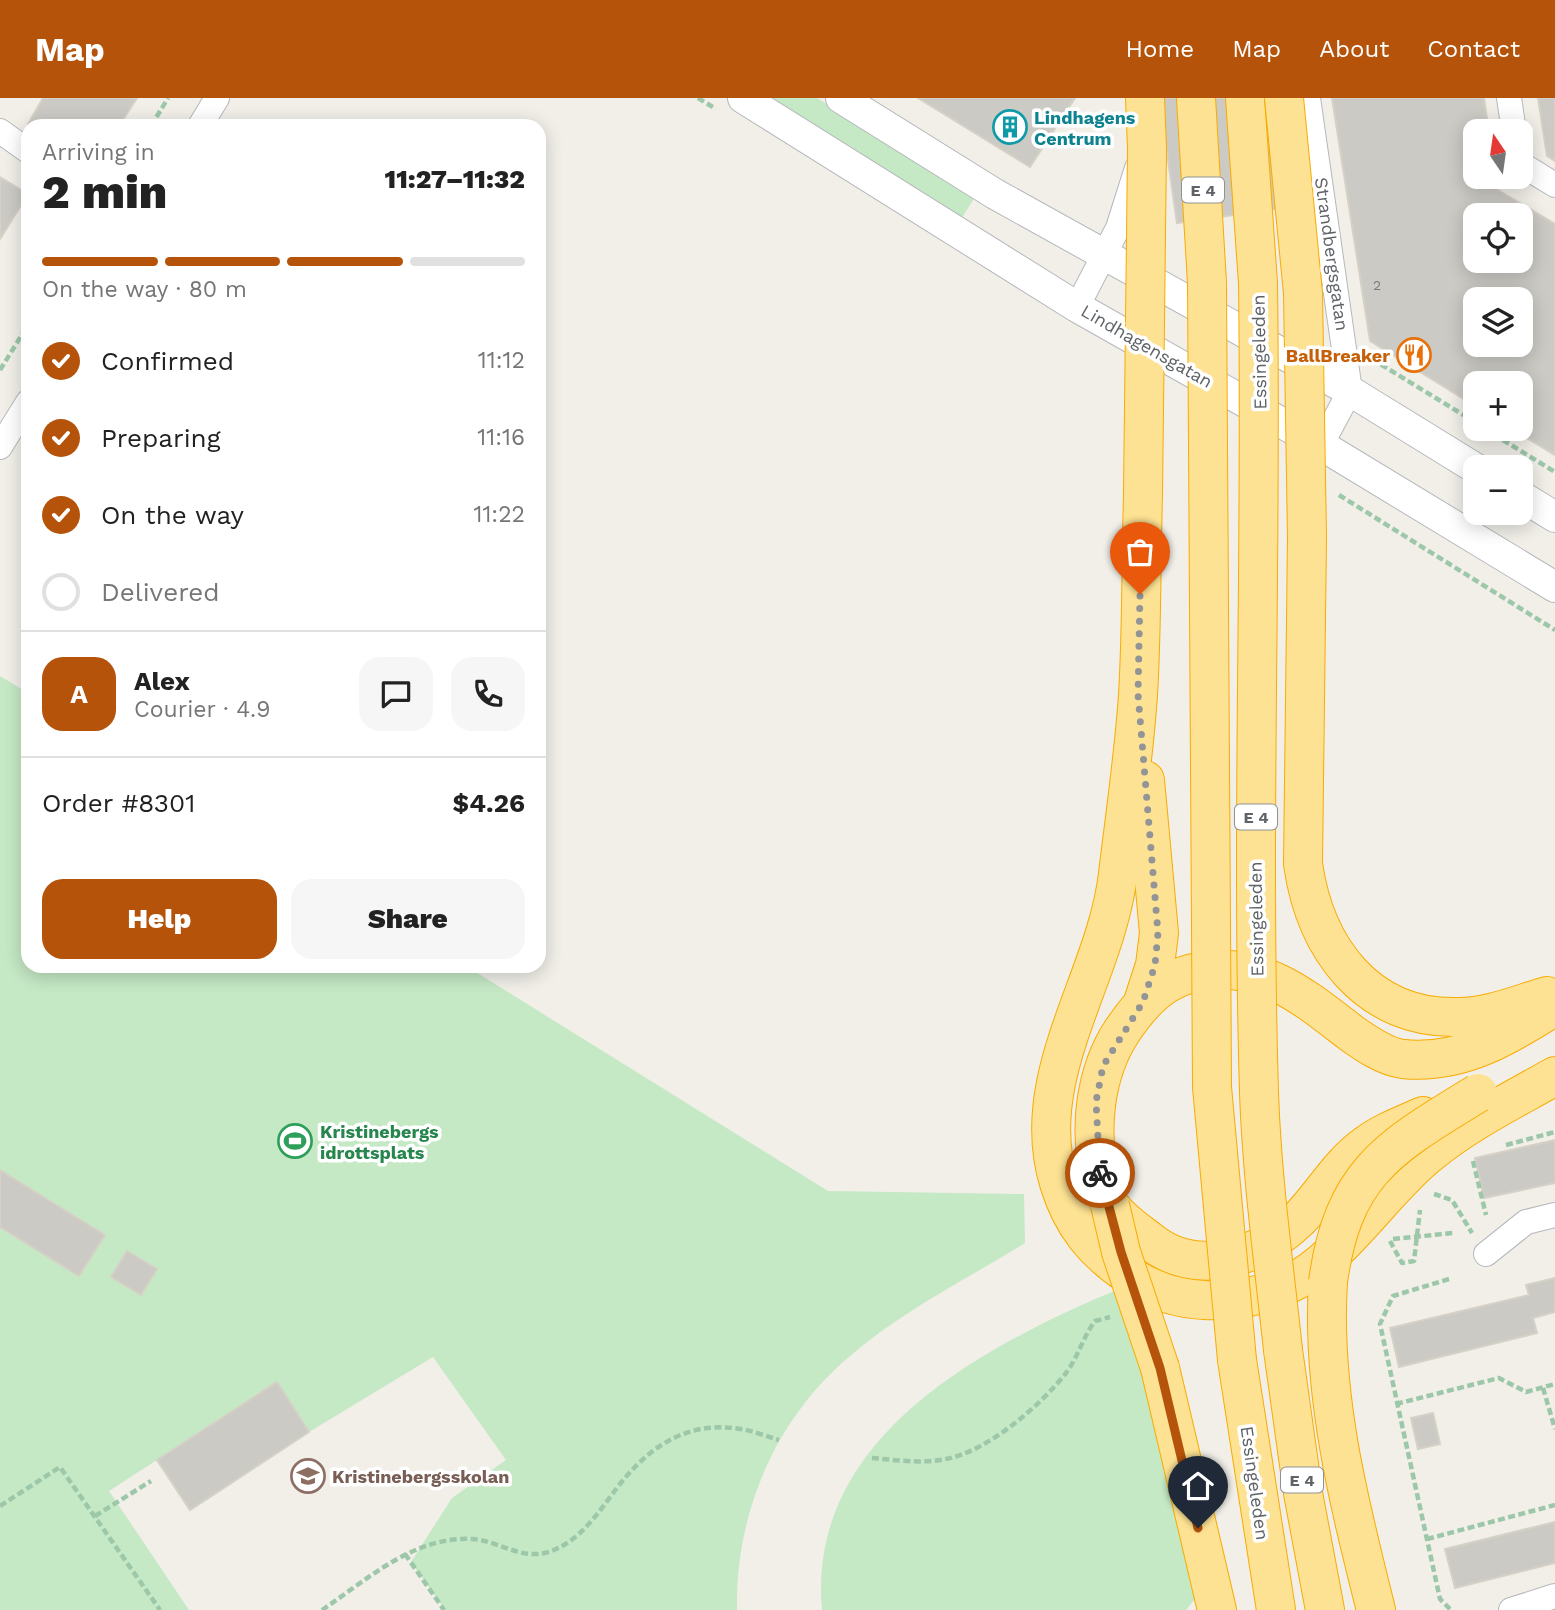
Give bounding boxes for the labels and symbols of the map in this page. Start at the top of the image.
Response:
place label: Lindhagens Centrum [1034,107,1136,149]
building icon: Lindhagens Centrum [991,108,1029,146]
north arrow [1463,119,1533,189]
street label: Strandbergsgatan [1311,176,1353,332]
road number: E 4 [1182,178,1224,202]
house number: 2 [1373,277,1381,293]
street label: Essingeleden [1247,294,1271,410]
street label: Lindhagensgatan [1078,300,1216,392]
restaurant icon: BallBreaker [1395,336,1433,374]
place label: BallBreaker [1286,345,1390,366]
pin [1110,522,1170,594]
road number: E 4 [1235,804,1277,830]
street label: Essingeleden [1244,861,1268,977]
place label: Kristinebergs idrottsplats [320,1121,439,1163]
sports icon: Kristinebergs idrottsplats [276,1122,314,1160]
courier [1065,1138,1135,1208]
street label: Essingeleden [1237,1425,1273,1541]
pin [1168,1456,1228,1528]
school or university icon: Kristinebergsskolan [289,1457,327,1495]
place label: Kristinebergsskolan [332,1466,509,1487]
road number: E 4 [1281,1468,1323,1492]

